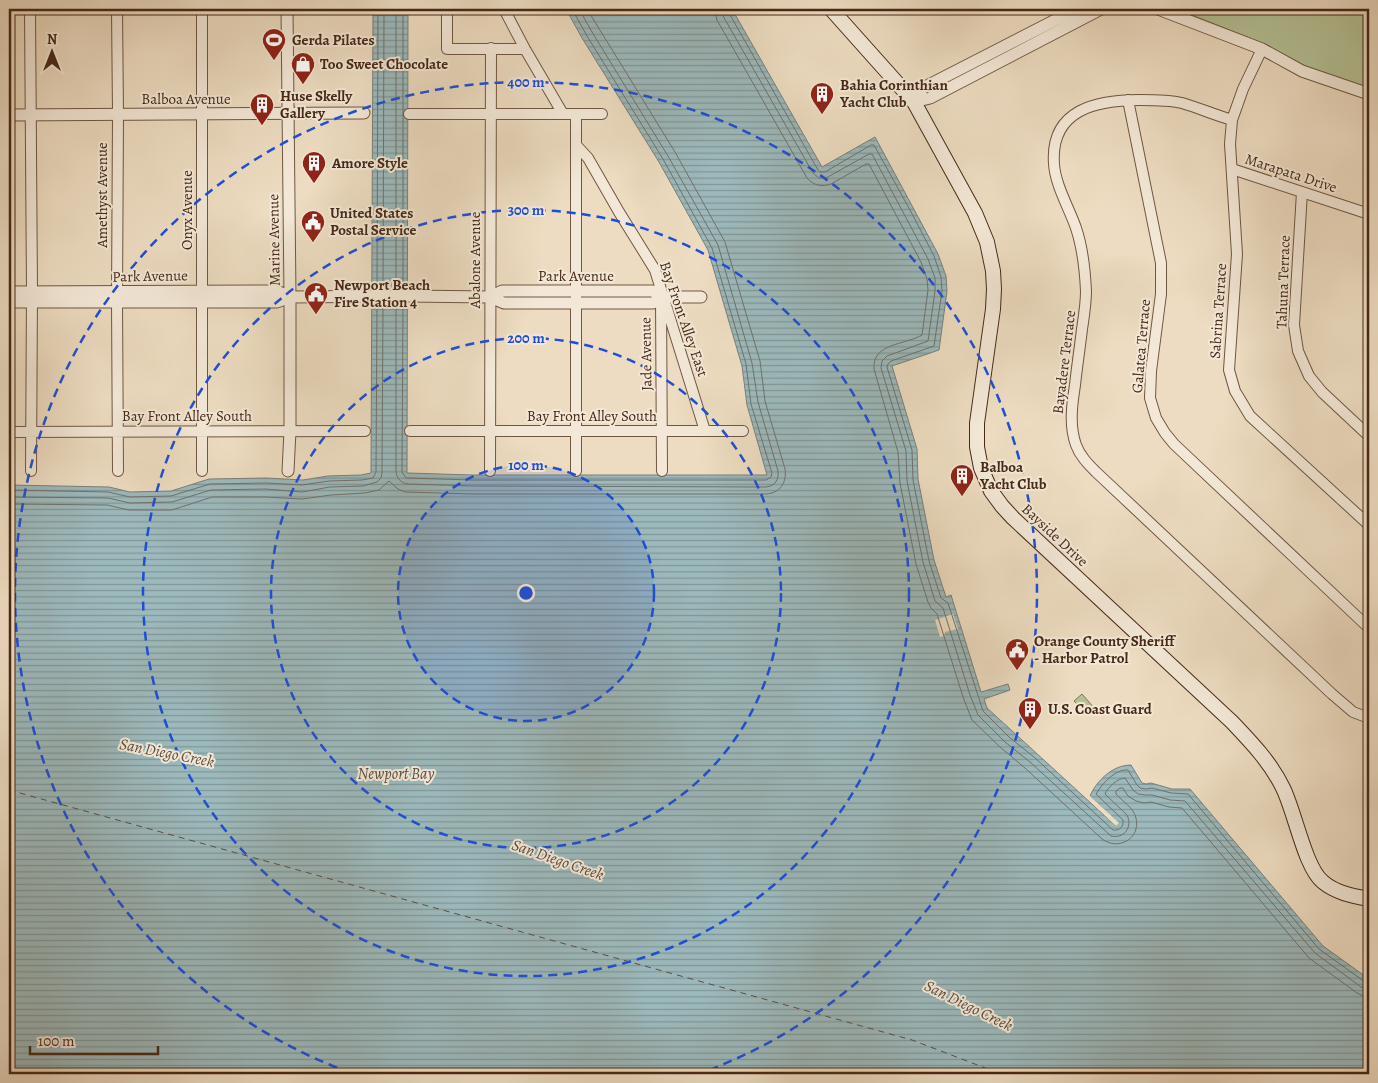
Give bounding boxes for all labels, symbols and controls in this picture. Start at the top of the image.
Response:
sports icon: Gerda Pilates [261,27,287,61]
north arrow [28,28,78,78]
text: N [47,30,57,49]
place label: Gerda Pilates [292,30,375,50]
shop icon: Too Sweet Chocolate [290,51,316,85]
place label: Too Sweet Chocolate [320,54,448,74]
text: 400 m [507,72,545,92]
place label: Bahia Corinthian Yacht Club [839,75,949,112]
building icon: Bahia Corinthian Yacht Club [809,81,835,115]
place label: Huse Skelly Gallery [280,86,353,123]
street label: Balboa Avenue [141,89,231,109]
building icon: Huse Skelly Gallery [249,92,275,126]
street label: Amethyst Avenue [92,142,112,249]
street label: Marapata Drive [1242,149,1340,197]
building icon: Amore Style [301,150,327,184]
place label: Amore Style [331,153,408,173]
street label: Onyx Avenue [177,170,197,250]
street label: Marine Avenue [263,194,285,286]
text: 300 m [508,200,545,220]
place label: United States Postal Service [330,203,417,240]
public building icon: United States Postal Service [300,209,326,243]
street label: Abalone Avenue [465,211,485,309]
street label: Tahuna Terrace [1271,234,1295,329]
street label: Bay Front Alley East [655,259,713,379]
street label: Sabrina Terrace [1205,262,1231,359]
street label: Park Avenue [112,265,188,287]
street label: Park Avenue [538,266,614,286]
place label: Newport Beach Fire Station 4 [334,275,430,312]
public building icon: Newport Beach Fire Station 4 [303,281,329,315]
street label: Galatea Terrace [1127,298,1155,394]
street label: Bayadere Terrace [1048,309,1080,415]
street label: Jade Avenue [635,317,657,391]
text: 200 m [507,328,545,348]
street label: Bay Front Alley South [122,406,252,426]
street label: Bay Front Alley South [527,406,657,426]
text: 100 m [508,455,544,475]
place label: Balboa Yacht Club [979,457,1047,494]
building icon: Balboa Yacht Club [949,463,975,497]
street label: Bayside Drive [1017,499,1093,571]
centre of rings [517,584,535,602]
place label: Orange County Sheriff - Harbor Patrol [1034,631,1176,668]
public building icon: Orange County Sheriff - Harbor Patrol [1004,637,1030,671]
building icon: U.S. Coast Guard [1017,696,1043,730]
place label: U.S. Coast Guard [1048,699,1153,719]
water label: San Diego Creek [118,733,216,773]
water label: Newport Bay [358,763,434,785]
water label: San Diego Creek [509,834,607,886]
water label: San Diego Creek [921,975,1017,1037]
scale bar [30,1023,158,1055]
text: 100 m [38,1031,75,1051]

